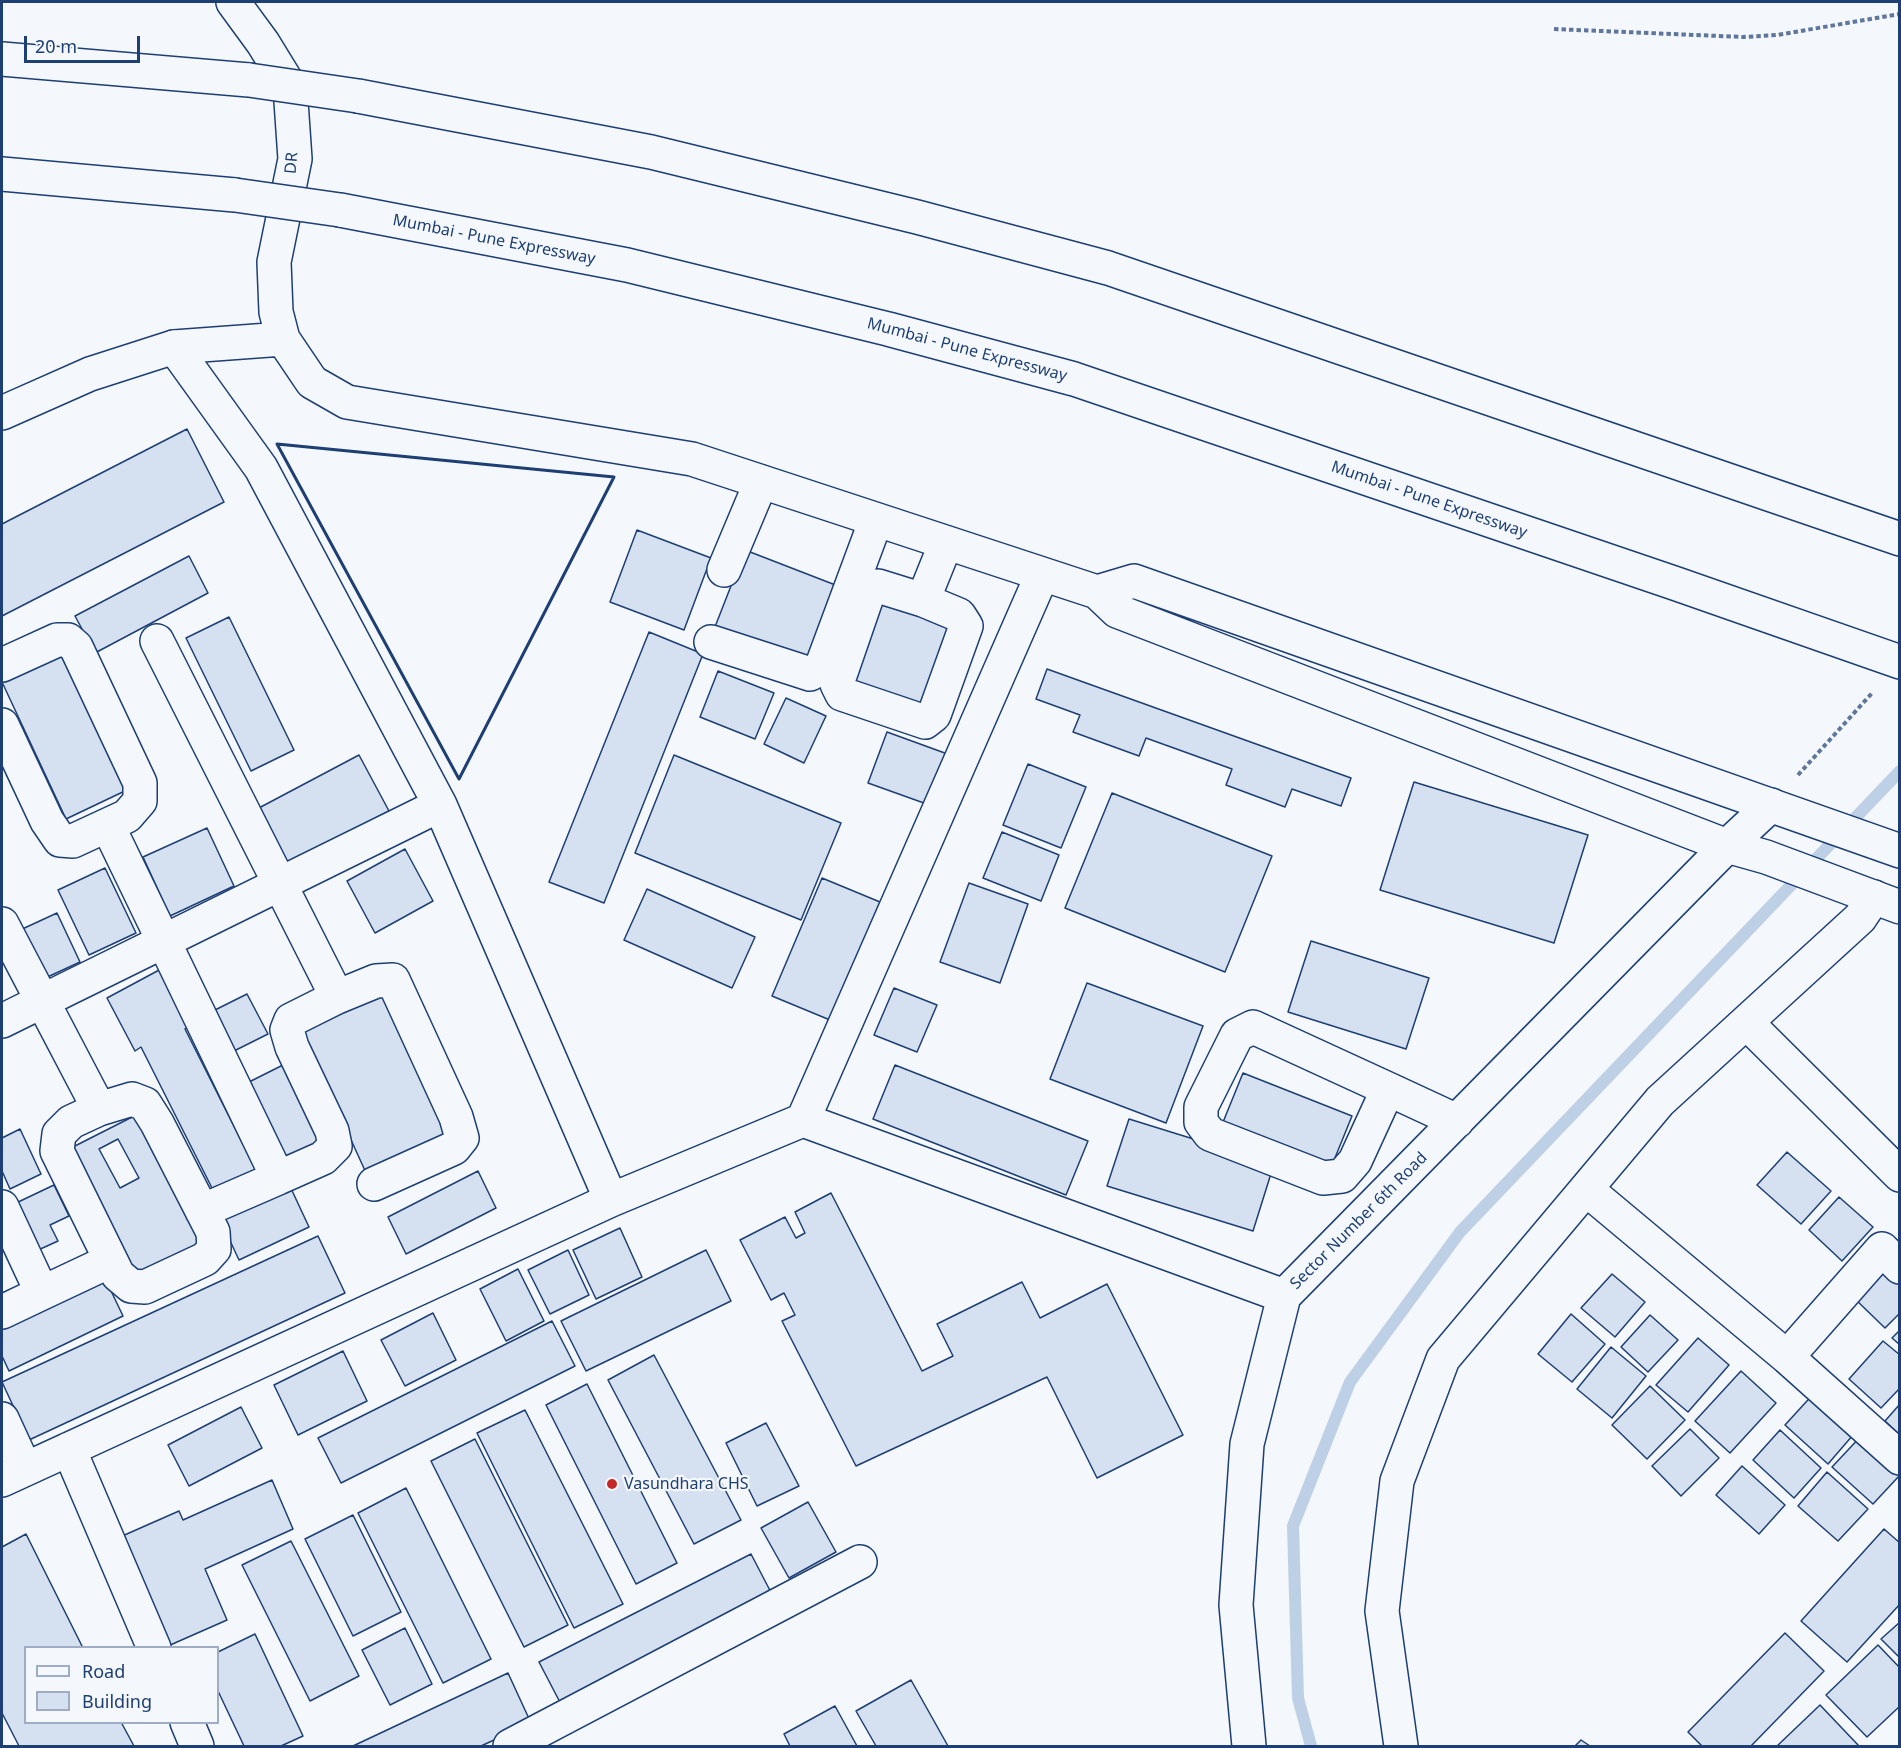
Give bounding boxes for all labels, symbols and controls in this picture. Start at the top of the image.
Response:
scale bar [27,24,142,62]
text: 20 m [35,34,77,58]
street label: DR [281,151,303,175]
street label: Mumbai - Pune Expressway [391,211,597,269]
street label: Mumbai - Pune Expressway [865,314,1069,386]
street label: Mumbai - Pune Expressway [1329,457,1529,543]
street label: Sector Number 6th Road [1287,1149,1431,1293]
place label: Vasundhara CHS [624,1474,749,1494]
marker: Vasundhara CHS [605,1477,619,1491]
legend [24,1646,219,1724]
text: Road [82,1659,125,1683]
text: Building [82,1689,152,1713]

